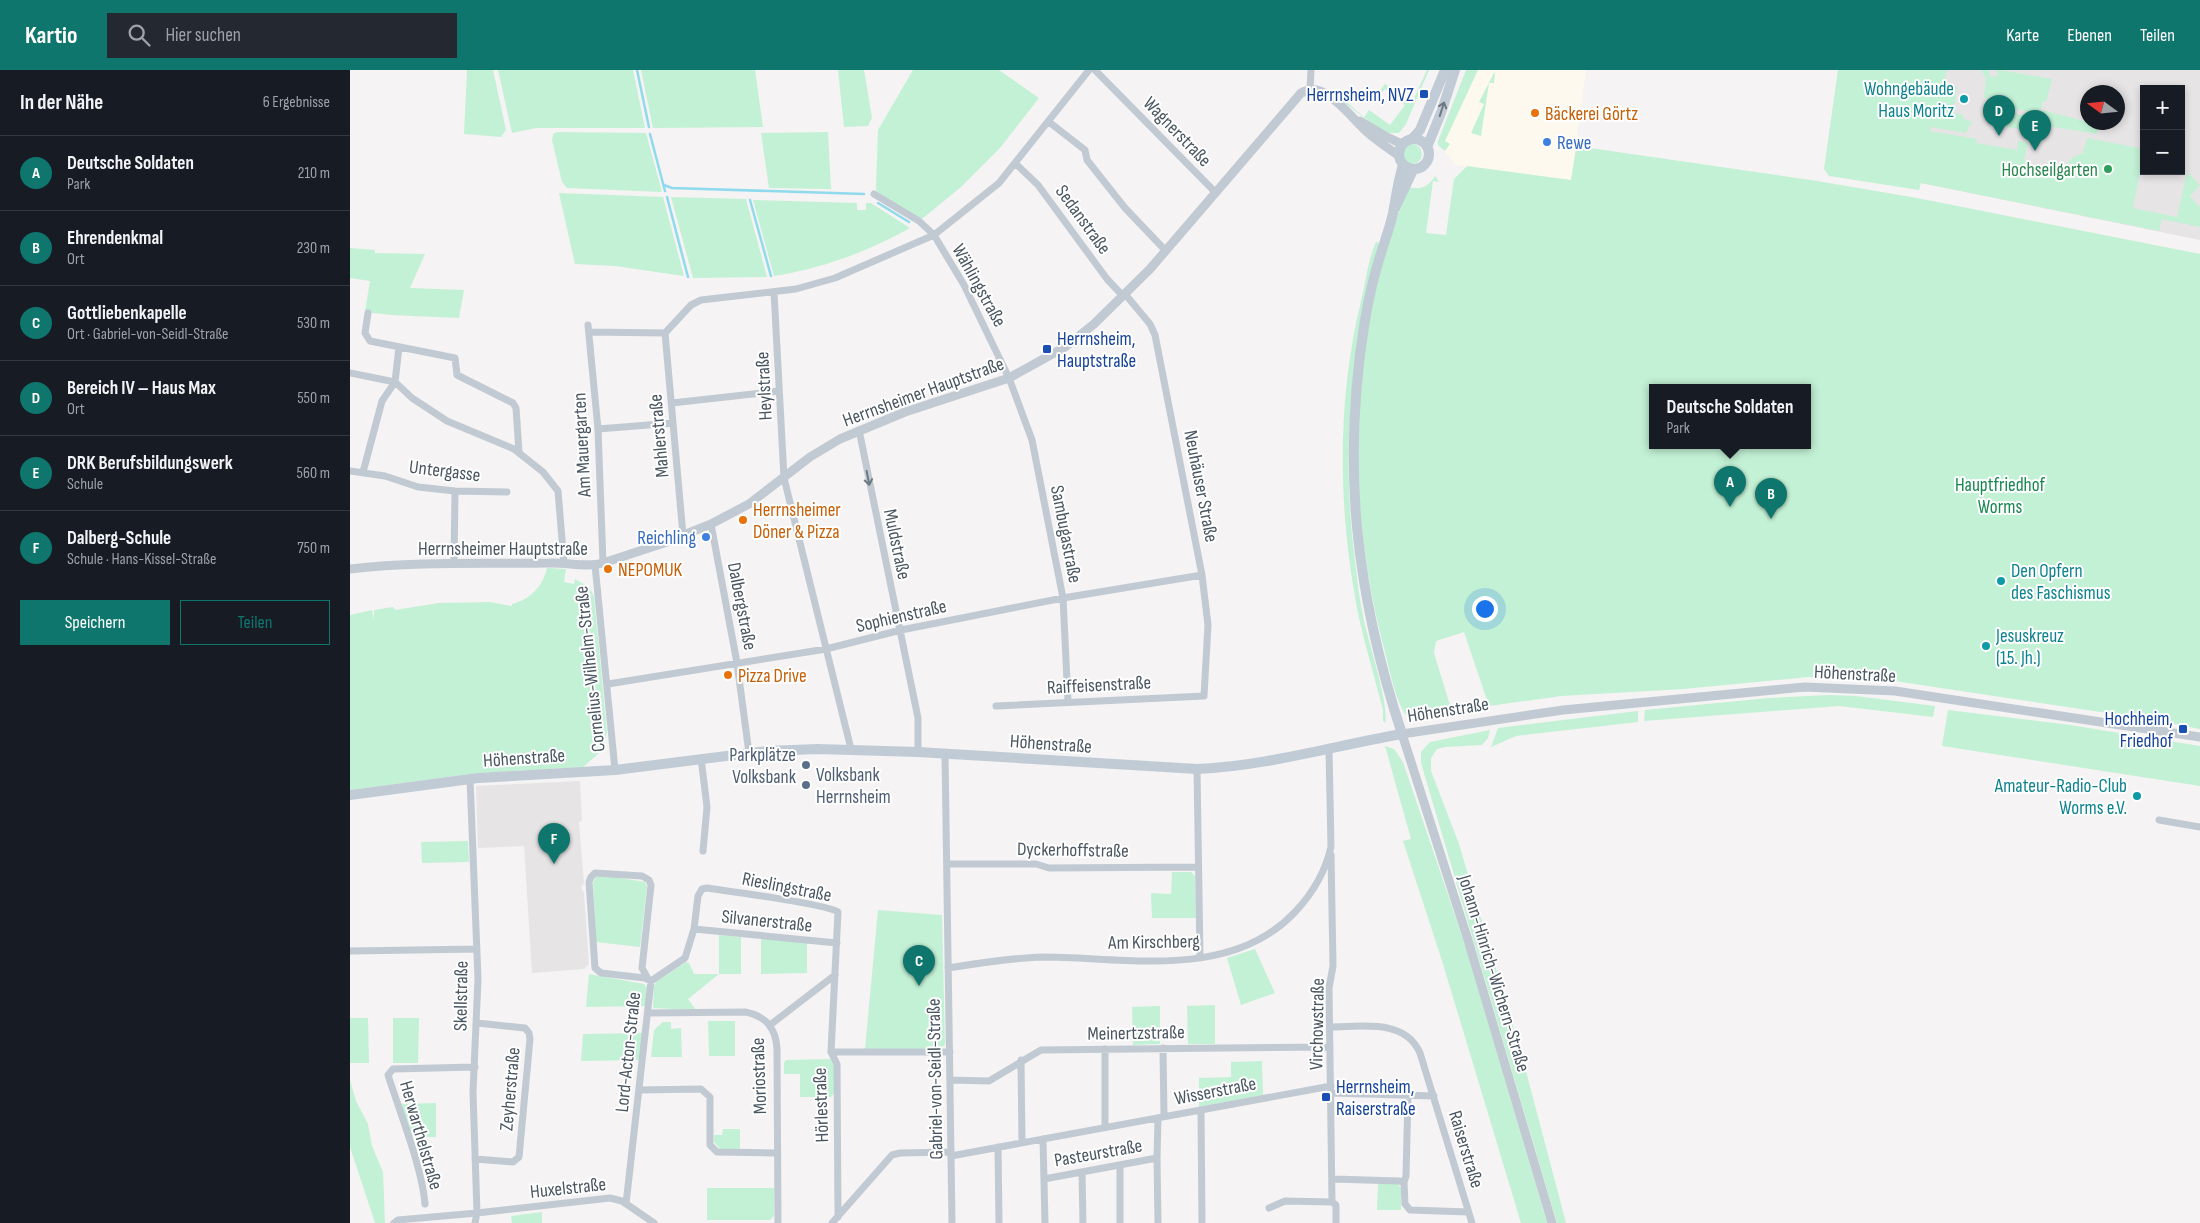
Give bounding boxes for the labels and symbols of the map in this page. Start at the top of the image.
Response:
place label: Wohngebäude Haus Moritz [1864,78,1954,123]
place label: Herrnsheim, NVZ [1307,84,1414,107]
north arrow [2080,85,2125,130]
marker: Herrnsheim, NVZ [1418,88,1430,100]
street label: Wagnerstraße [1138,92,1216,172]
marker: Wohngebäude Haus Moritz [1958,93,1970,105]
pin: D [1983,95,2015,136]
one-way arrow [1437,101,1447,117]
place label: Bäckerei Görtz [1545,103,1638,126]
marker: Bäckerei Görtz [1529,107,1541,119]
pin: E [2019,110,2051,151]
place label: Rewe [1557,132,1591,155]
marker: Rewe [1541,136,1553,148]
place label: Hochseilgarten [2001,159,2098,182]
marker: Hochseilgarten [2102,163,2114,175]
street label: Sedanstraße [1050,181,1116,259]
street label: Wählingstraße [947,240,1011,331]
place label: Herrnsheim, Hauptstraße [1057,328,1136,373]
marker: Herrnsheim, Hauptstraße [1041,343,1053,355]
street label: Heylstraße [751,351,778,421]
street label: Herrnsheimer Hauptstraße [840,353,1007,432]
street label: Am Mauergarten [568,392,597,499]
street label: Mahlerstraße [644,393,675,479]
street label: Neuhäuser Straße [1178,428,1223,544]
street label: Untergasse [408,456,482,487]
pin: A [1714,466,1746,507]
one-way arrow [864,469,873,485]
park label: Hauptfriedhof Worms [1955,474,2046,519]
pin: B [1755,478,1787,519]
street label: Sambugastraße [1045,484,1086,585]
place label: Herrnsheimer Döner & Pizza [753,499,841,544]
street label: Muldstraße [878,507,915,582]
marker: Herrnsheimer Döner & Pizza [737,514,749,526]
place label: Reichling [637,527,696,550]
marker: Reichling [700,531,712,543]
street label: Herrnsheimer Hauptstraße [418,538,588,561]
place label: NEPOMUK [618,559,683,582]
place label: Den Opfern des Faschismus [2011,560,2111,605]
street label: Dalbergstraße [722,561,761,652]
marker: NEPOMUK [602,563,614,575]
marker: Den Opfern des Faschismus [1995,575,2007,587]
street label: Cornelius-Wilhelm-Straße [570,585,611,753]
street label: Sophienstraße [854,595,949,638]
your location [1472,596,1498,622]
place label: Jesuskreuz (15. Jh.) [1995,625,2064,670]
marker: Jesuskreuz (15. Jh.) [1980,640,1992,652]
street label: Höhenstraße [1813,661,1897,688]
place label: Pizza Drive [738,665,807,688]
marker: Pizza Drive [722,669,734,681]
street label: Raiffeisenstraße [1046,671,1152,700]
street label: Höhenstraße [1406,693,1491,728]
place label: Hochheim, Friedhof [2105,708,2174,753]
marker: Hochheim, Friedhof [2177,723,2189,735]
street label: Höhenstraße [1009,730,1093,759]
street label: Höhenstraße [482,744,566,773]
place label: Parkplätze Volksbank [729,744,797,789]
marker: Parkplätze Volksbank [800,759,812,771]
place label: Volksbank Herrnsheim [816,764,891,809]
place label: Amateur-Radio-Club Worms e.V. [1994,775,2127,820]
marker: Volksbank Herrnsheim [800,779,812,791]
marker: Amateur-Radio-Club Worms e.V. [2131,790,2143,802]
pin: F [538,823,570,864]
street label: Dyckerhoffstraße [1017,838,1129,863]
street label: Rieslingstraße [740,868,833,907]
street label: Johann-Hinrich-Wichern-Straße [1452,871,1534,1075]
street label: Silvanerstraße [720,905,813,938]
street label: Am Kirschberg [1107,930,1200,955]
pin: C [903,945,935,986]
street label: Skellstraße [449,961,474,1031]
street label: Virchowstraße [1305,978,1330,1070]
street label: Lord-Acton-Straße [611,991,646,1113]
street label: Gabriel-von-Seidl-Straße [923,998,948,1160]
street label: Meinertzstraße [1087,1021,1185,1046]
street label: Moriostraße [747,1037,772,1115]
street label: Zeyherstraße [495,1046,526,1132]
street label: Hörlestraße [809,1067,834,1143]
street label: Wisserstraße [1172,1072,1258,1111]
place label: Herrnsheim, Raiserstraße [1336,1076,1416,1121]
street label: Herwarthelstraße [394,1078,447,1193]
marker: Herrnsheim, Raiserstraße [1320,1091,1332,1103]
street label: Raiserstraße [1443,1108,1488,1191]
street label: Pasteurstraße [1052,1134,1144,1173]
street label: Huxelstraße [529,1173,607,1204]

